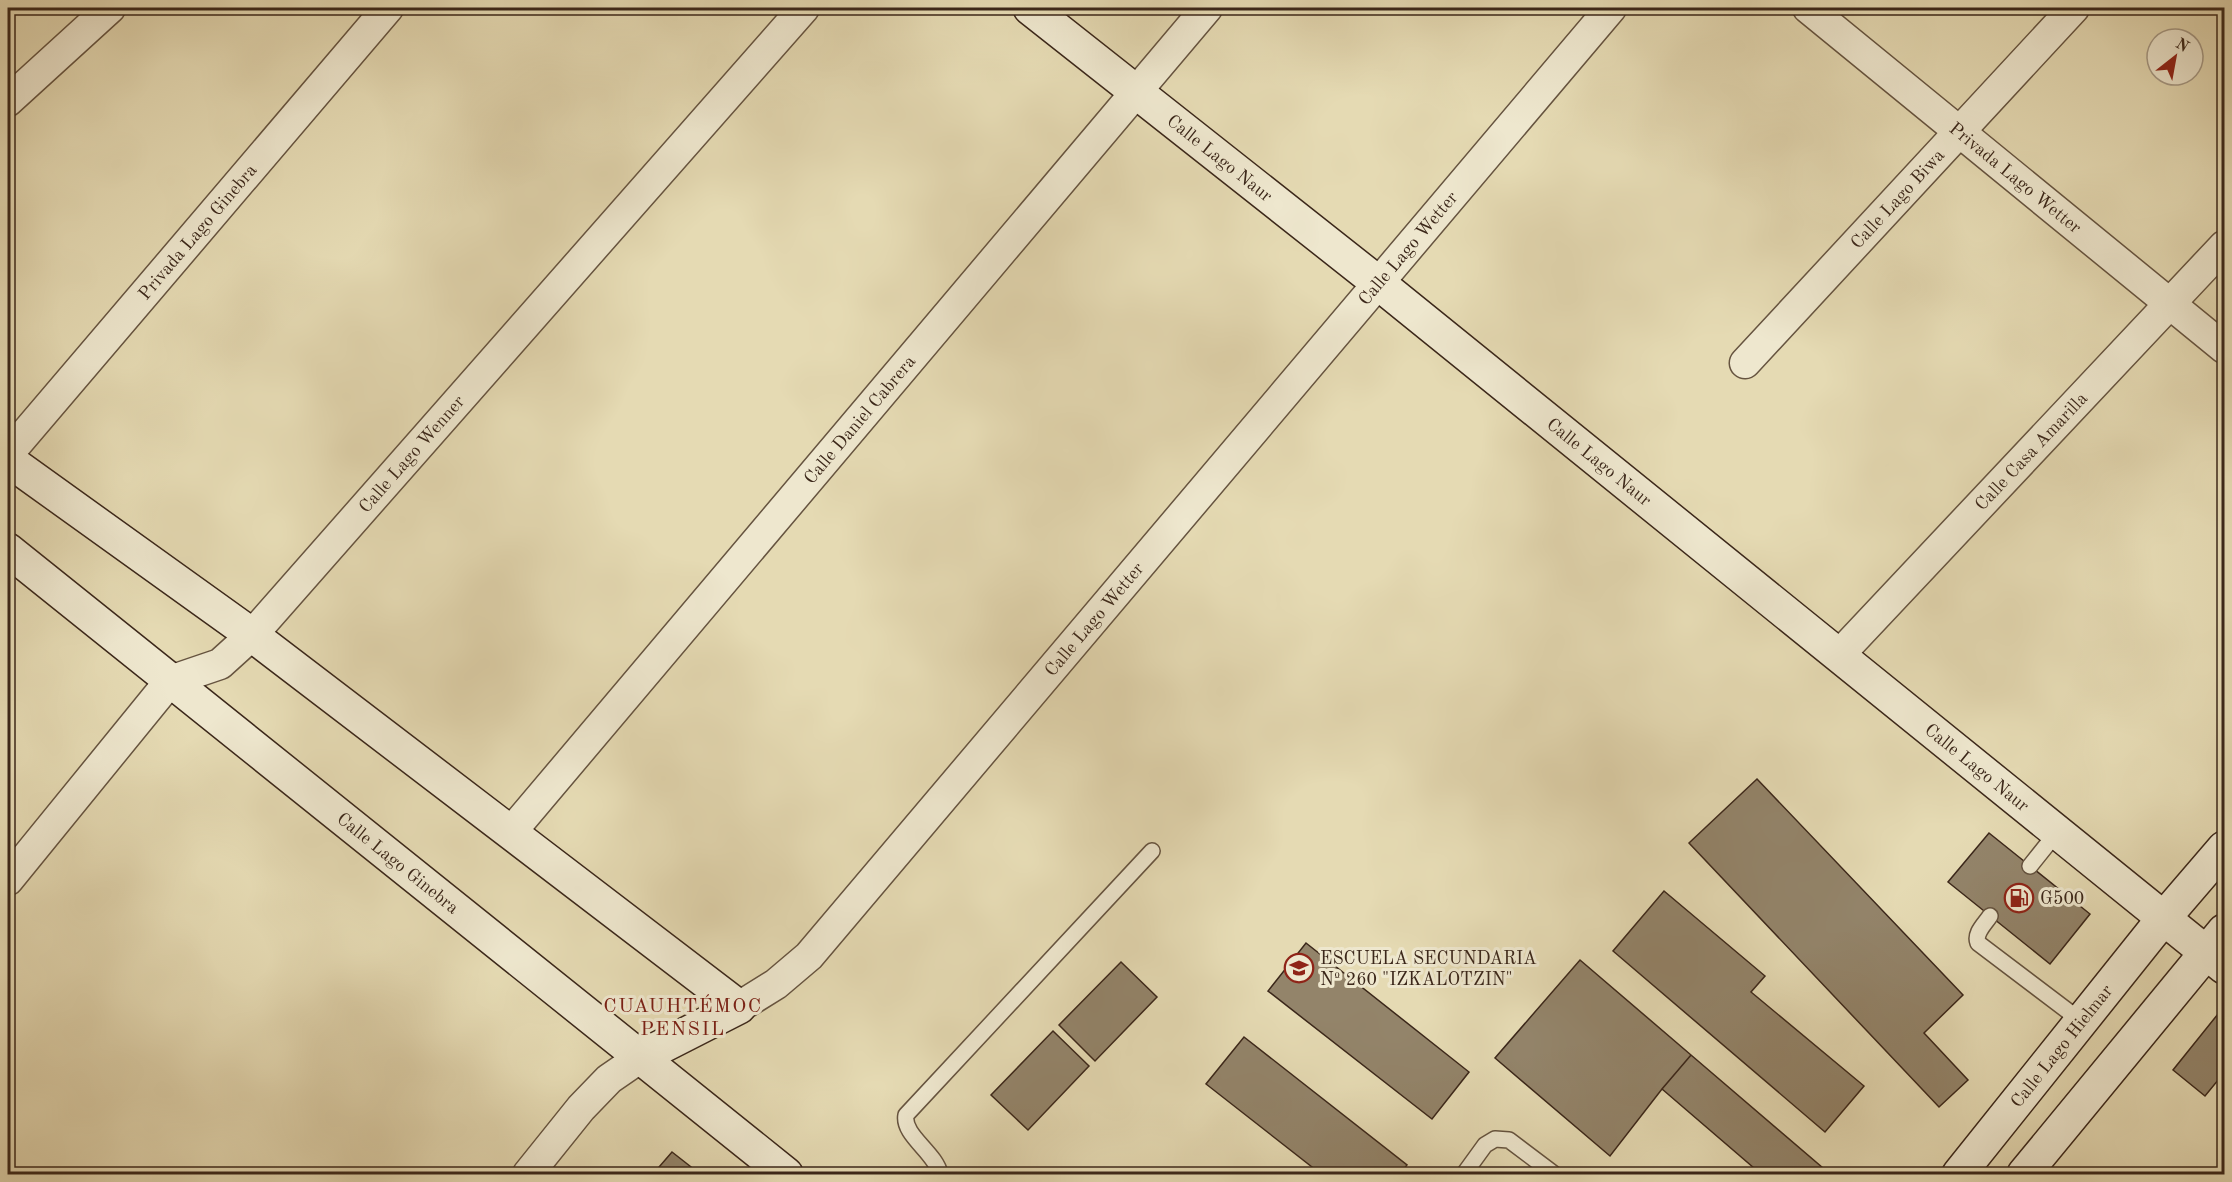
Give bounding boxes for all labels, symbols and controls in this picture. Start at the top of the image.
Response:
north arrow [2145,27,2205,87]
text: N [2172,36,2192,56]
street label: Calle Lago Naur [1163,112,1276,206]
street label: Privada Lago Wetter [1945,119,2085,238]
street label: Calle Lago Biwa [1848,146,1948,253]
street label: Privada Lago Ginebra [136,161,261,304]
street label: Calle Lago Wetter [1356,188,1462,309]
street label: Calle Daniel Cabrera [801,352,919,488]
street label: Calle Casa Amarilla [1972,389,2091,514]
street label: Calle Lago Wenner [356,392,469,517]
street label: Calle Lago Naur [1543,415,1655,510]
street label: Calle Lago Wetter [1042,559,1148,680]
street label: Calle Lago Naur [1921,721,2033,816]
street label: Calle Lago Ginebra [333,810,462,918]
fuel station icon: G500 [2003,882,2035,914]
place label: G500 [2040,890,2084,908]
place label: ESCUELA SECUNDARIA Nº 260 "IZKALOTZIN" [1320,950,1537,989]
school or university icon: ESCUELA SECUNDARIA Nº 260 "IZKALOTZIN" [1283,952,1315,984]
street label: Calle Lago Hielmar [2008,981,2117,1111]
district label: CUAUHTÉMOC PENSIL [603,994,763,1040]

